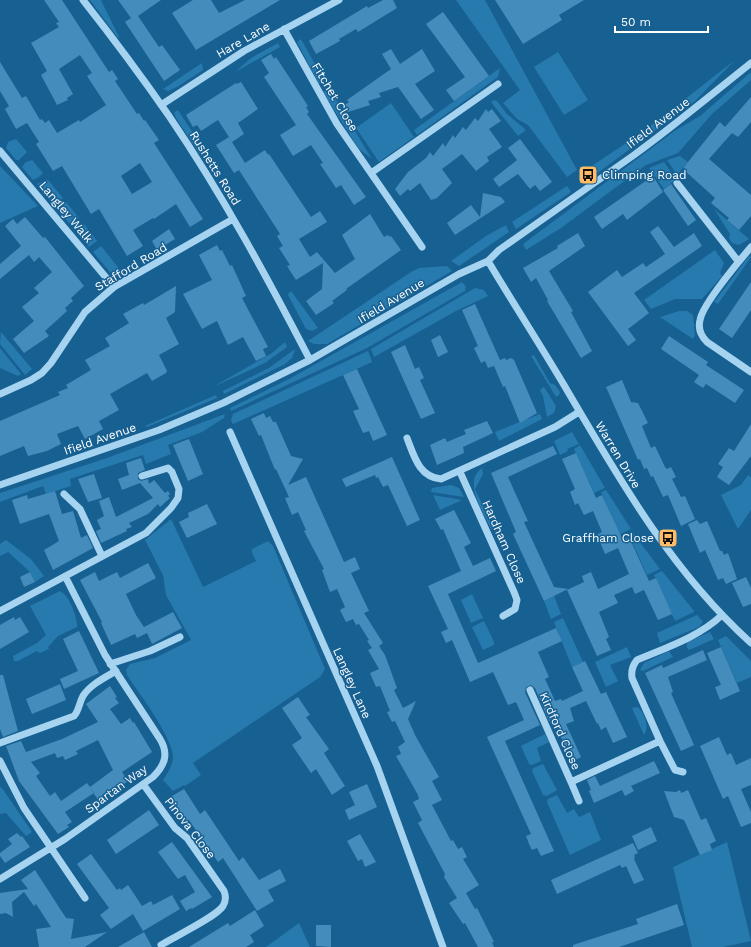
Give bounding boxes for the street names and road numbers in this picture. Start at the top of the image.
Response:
street label: Hare Lane [214,19,272,61]
street label: Fitchet Close [309,60,361,134]
street label: Ifield Avenue [624,95,692,151]
street label: Rushetts Road [187,128,243,208]
street label: Langley Walk [36,178,96,246]
street label: Stafford Road [92,240,170,294]
street label: Ifield Avenue [355,275,427,326]
street label: Warren Drive [592,419,644,491]
street label: Ifield Avenue [62,420,138,458]
street label: Hardham Close [479,498,529,586]
street label: Langley Lane [330,645,374,721]
street label: Kirdford Close [537,690,583,772]
street label: Spartan Way [82,761,150,816]
street label: Pinova Close [162,794,218,862]

